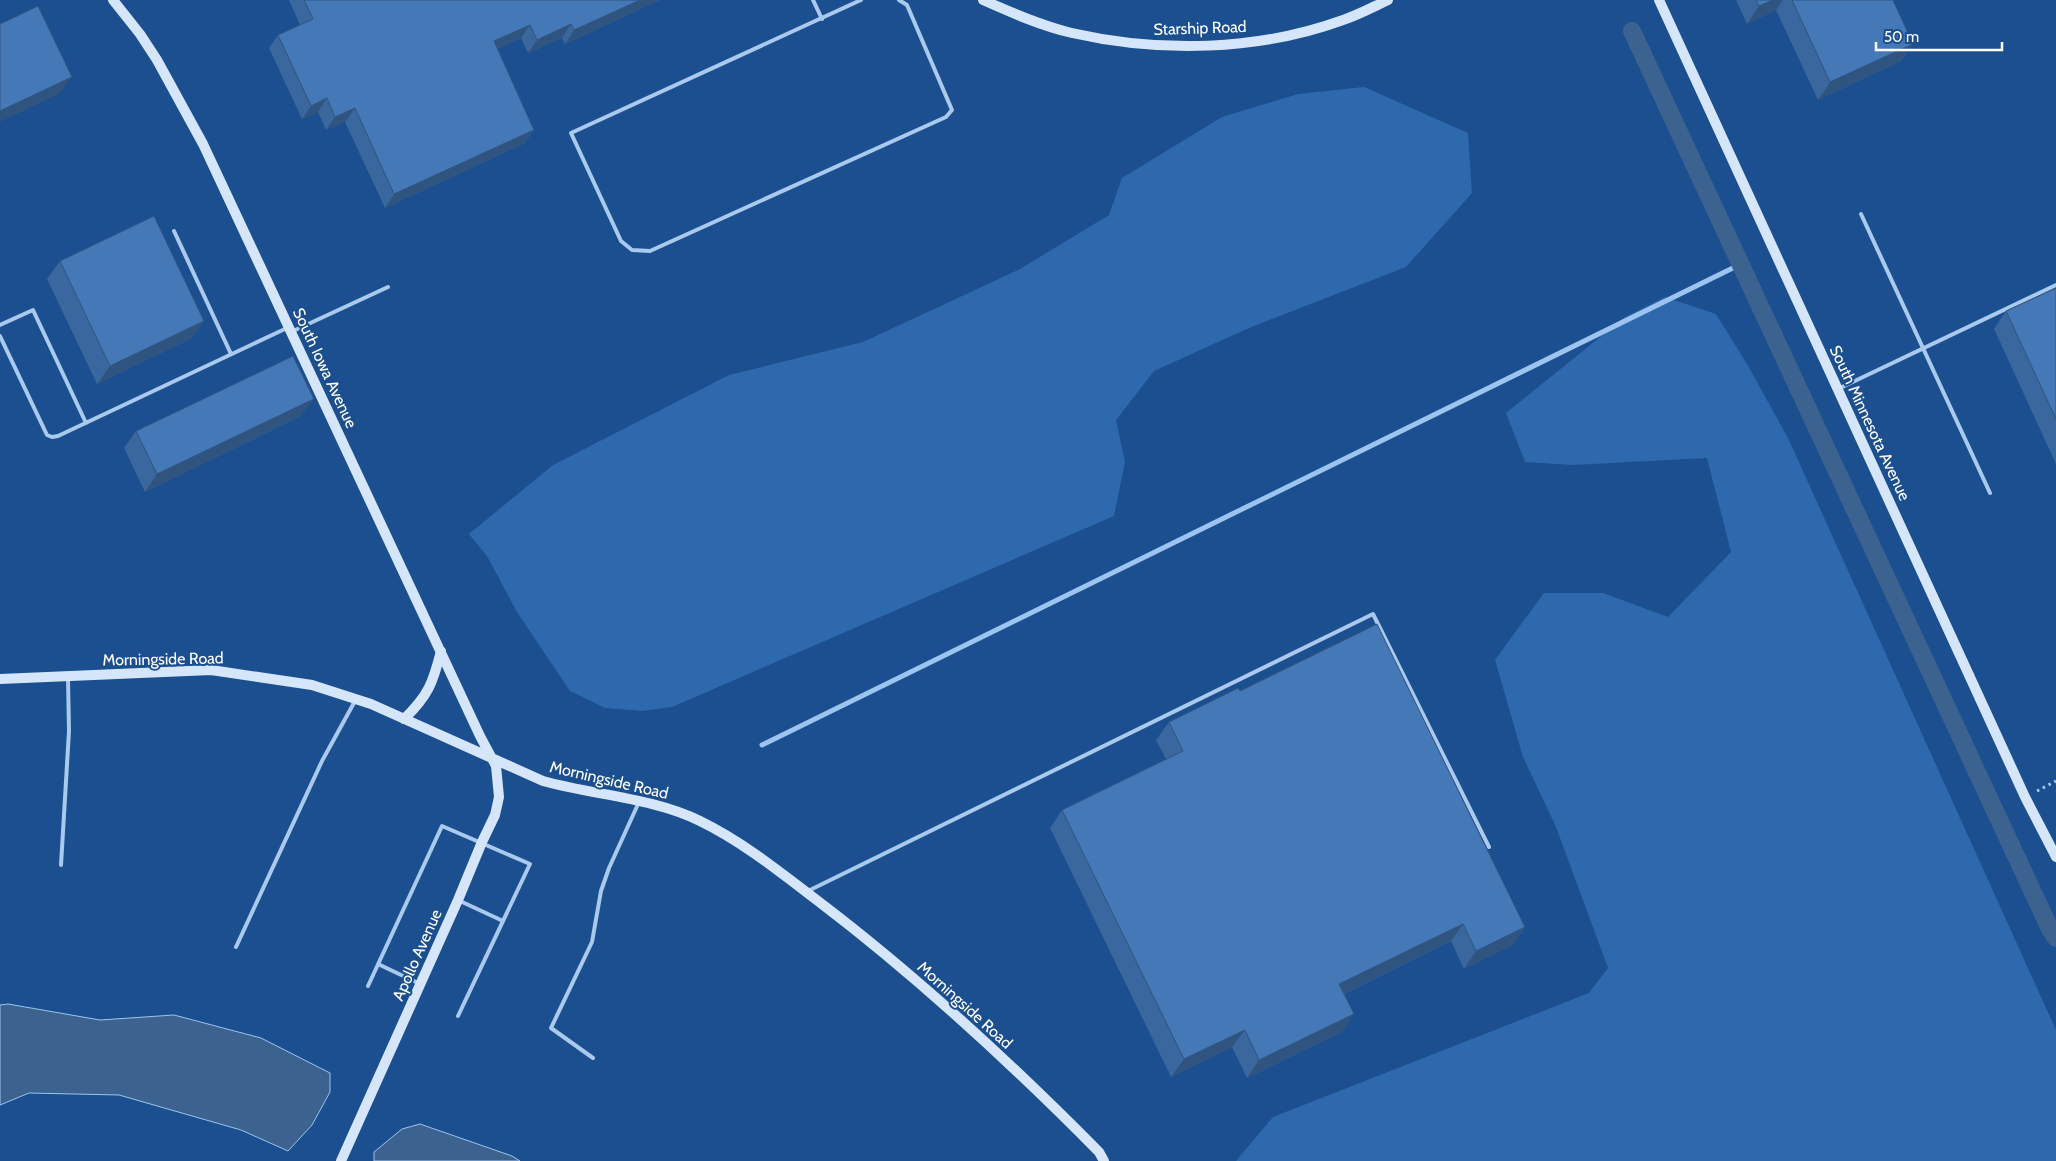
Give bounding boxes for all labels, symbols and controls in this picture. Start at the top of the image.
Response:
street label: Starship Road [1153,17,1247,39]
scale bar [1876,20,2002,52]
text: 50 m [1884,28,1919,46]
street label: South Iowa Avenue [289,305,361,431]
street label: South Minnesota Avenue [1826,342,1914,504]
street label: Morningside Road [102,648,224,670]
street label: Morningside Road [548,757,670,803]
street label: Apollo Avenue [388,906,446,1004]
street label: Morningside Road [914,957,1016,1053]

